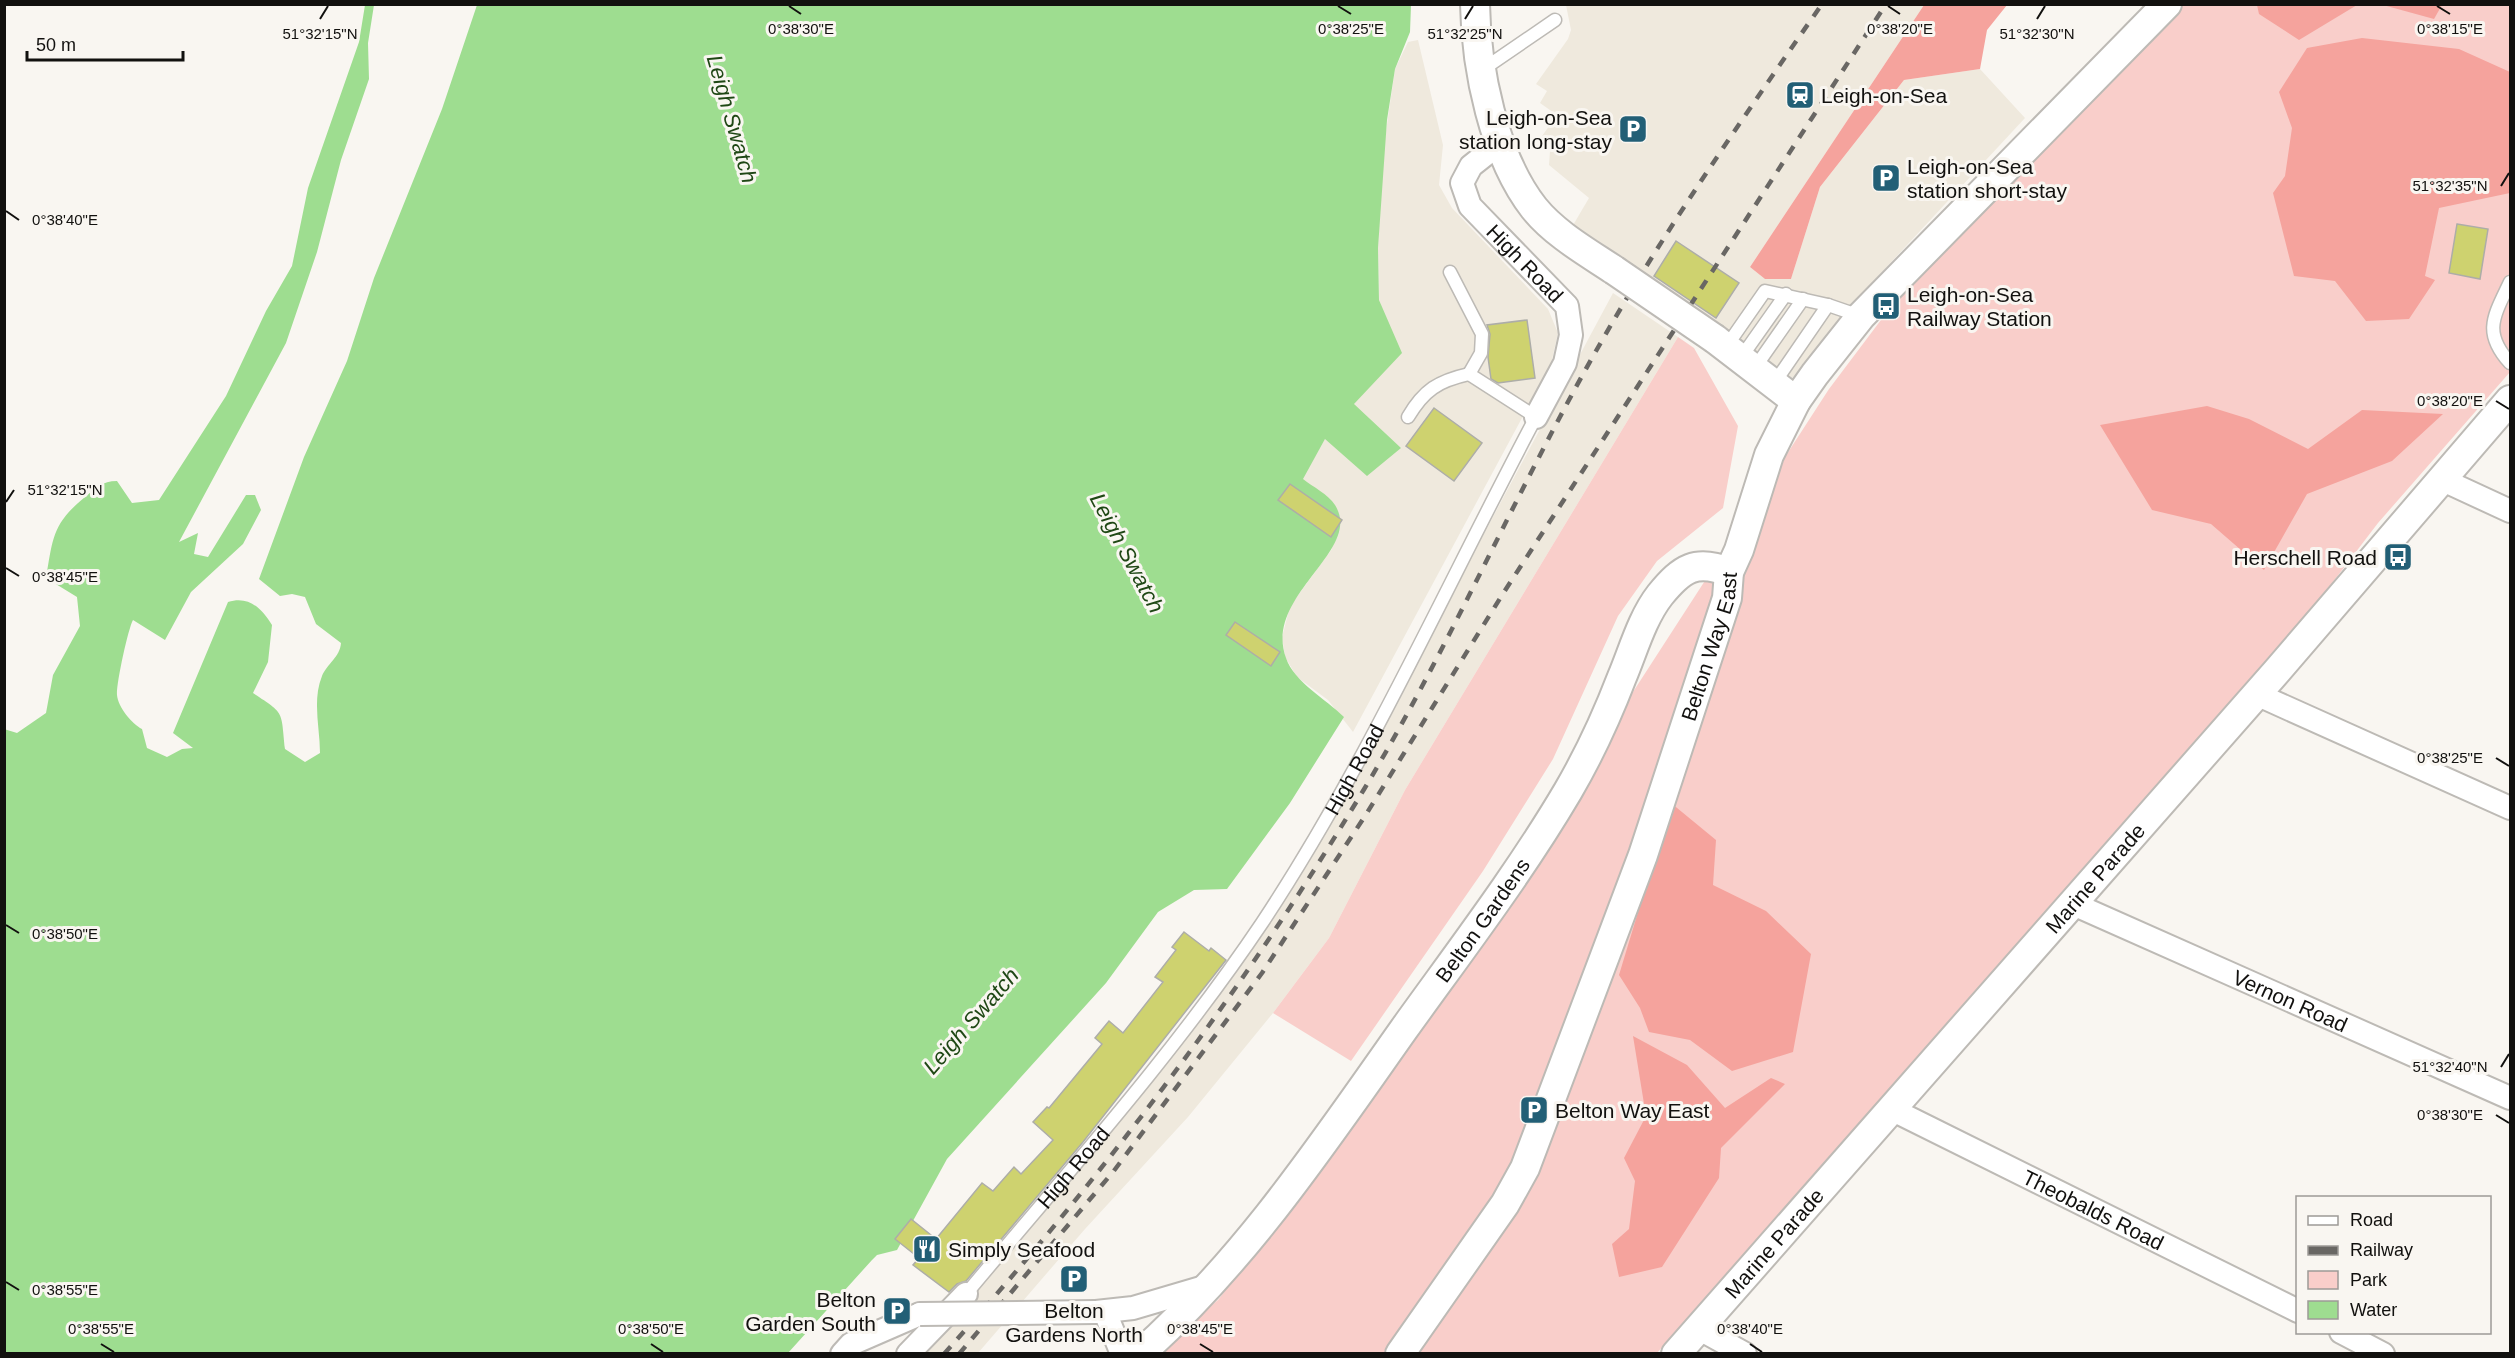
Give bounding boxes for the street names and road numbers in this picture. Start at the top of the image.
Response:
street label: High Road [1482,219,1568,307]
street label: Belton Way East [1676,571,1740,724]
street label: High Road [1320,720,1388,818]
street label: Marine Parade [2041,819,2149,937]
street label: Belton Gardens [1431,854,1534,986]
street label: Vernon Road [2230,965,2351,1036]
street label: High Road [1032,1122,1114,1213]
street label: Theobalds Road [2019,1165,2168,1254]
street label: Marine Parade [1720,1184,1828,1302]

